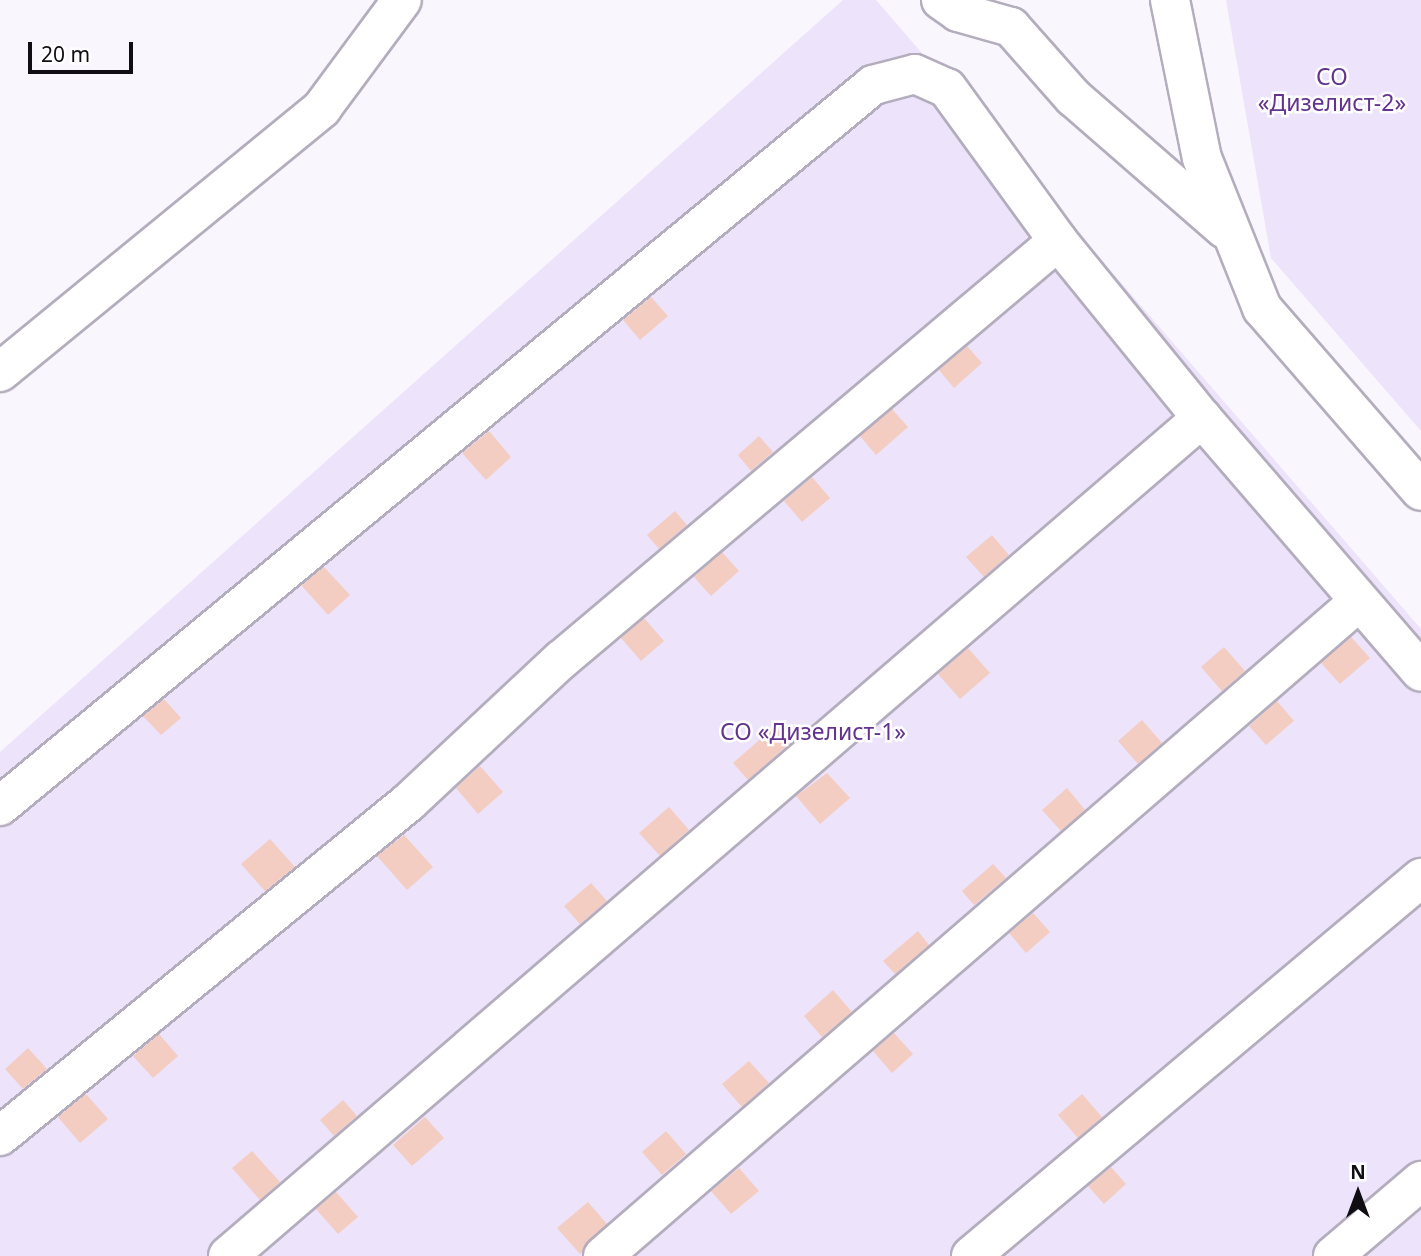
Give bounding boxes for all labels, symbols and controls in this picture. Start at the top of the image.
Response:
scale bar [32,28,136,72]
text: 20 m [41,40,90,68]
park label: СО «Дизелист-2» [1258,62,1406,116]
park label: СО «Дизелист-1» [720,717,906,745]
north arrow [1323,1158,1393,1228]
text: N [1350,1159,1366,1185]

